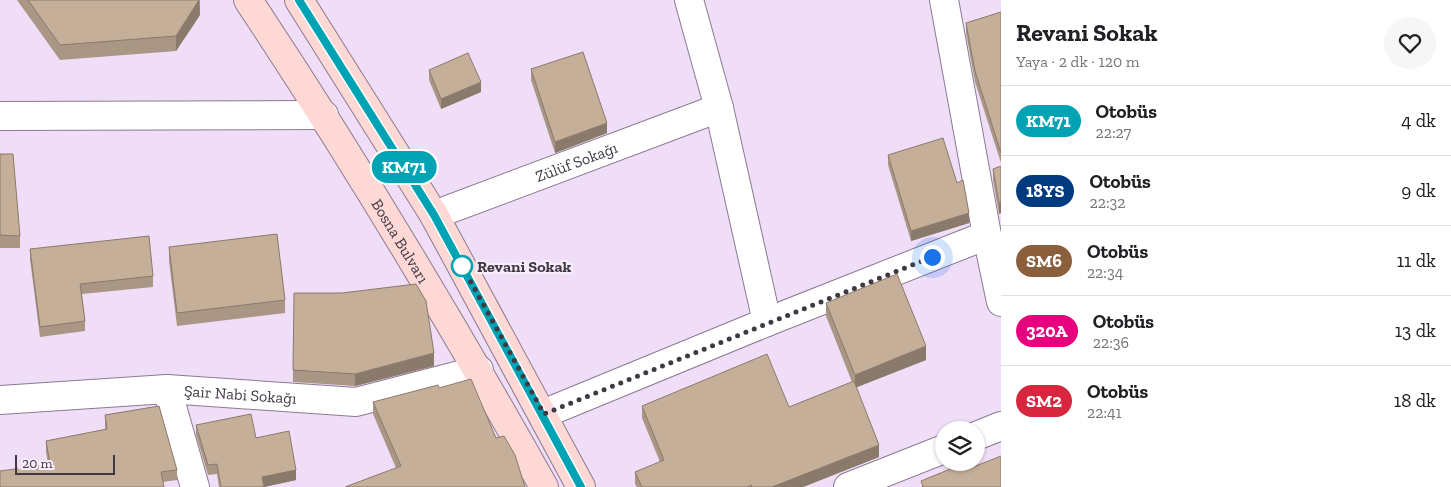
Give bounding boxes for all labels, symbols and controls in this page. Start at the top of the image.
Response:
button: heart [1384,17,1436,69]
text: Revani Sokak [1016,18,1158,47]
text: Yaya · 2 dk · 120 m [1016,52,1140,71]
text: Otobüs [1096,100,1157,123]
text: 4 dk [1401,109,1436,132]
text: KM71 [1026,110,1071,132]
text: 22:27 [1096,123,1131,142]
street label: Zülüf Sokağı [533,137,620,186]
line badge: KM71 [369,151,439,183]
text: KM71 [382,156,426,178]
text: Otobüs [1089,170,1151,193]
text: 9 dk [1401,179,1436,202]
text: 18YS [1026,180,1064,202]
text: 22:32 [1089,193,1126,212]
street label: Bosna Bulvarı [368,195,434,287]
text: Otobüs [1087,240,1148,263]
your location [920,245,945,270]
text: 11 dk [1397,249,1436,272]
text: SM6 [1026,250,1062,272]
marker: Revani Sokak [451,255,473,277]
place label: Revani Sokak [477,257,572,276]
text: 22:34 [1087,263,1123,282]
text: Otobüs [1093,310,1154,333]
text: 13 dk [1395,319,1436,342]
text: 320A [1026,320,1068,342]
text: 22:36 [1093,333,1129,352]
text: Otobüs [1087,380,1148,403]
street label: Şair Nabi Sokağı [184,381,298,407]
text: 18 dk [1394,389,1436,412]
text: SM2 [1026,390,1062,412]
text: 22:41 [1087,403,1122,422]
map controls [935,421,985,471]
button: layers [935,421,985,471]
scale bar [15,452,115,475]
text: 20 m [22,455,53,472]

